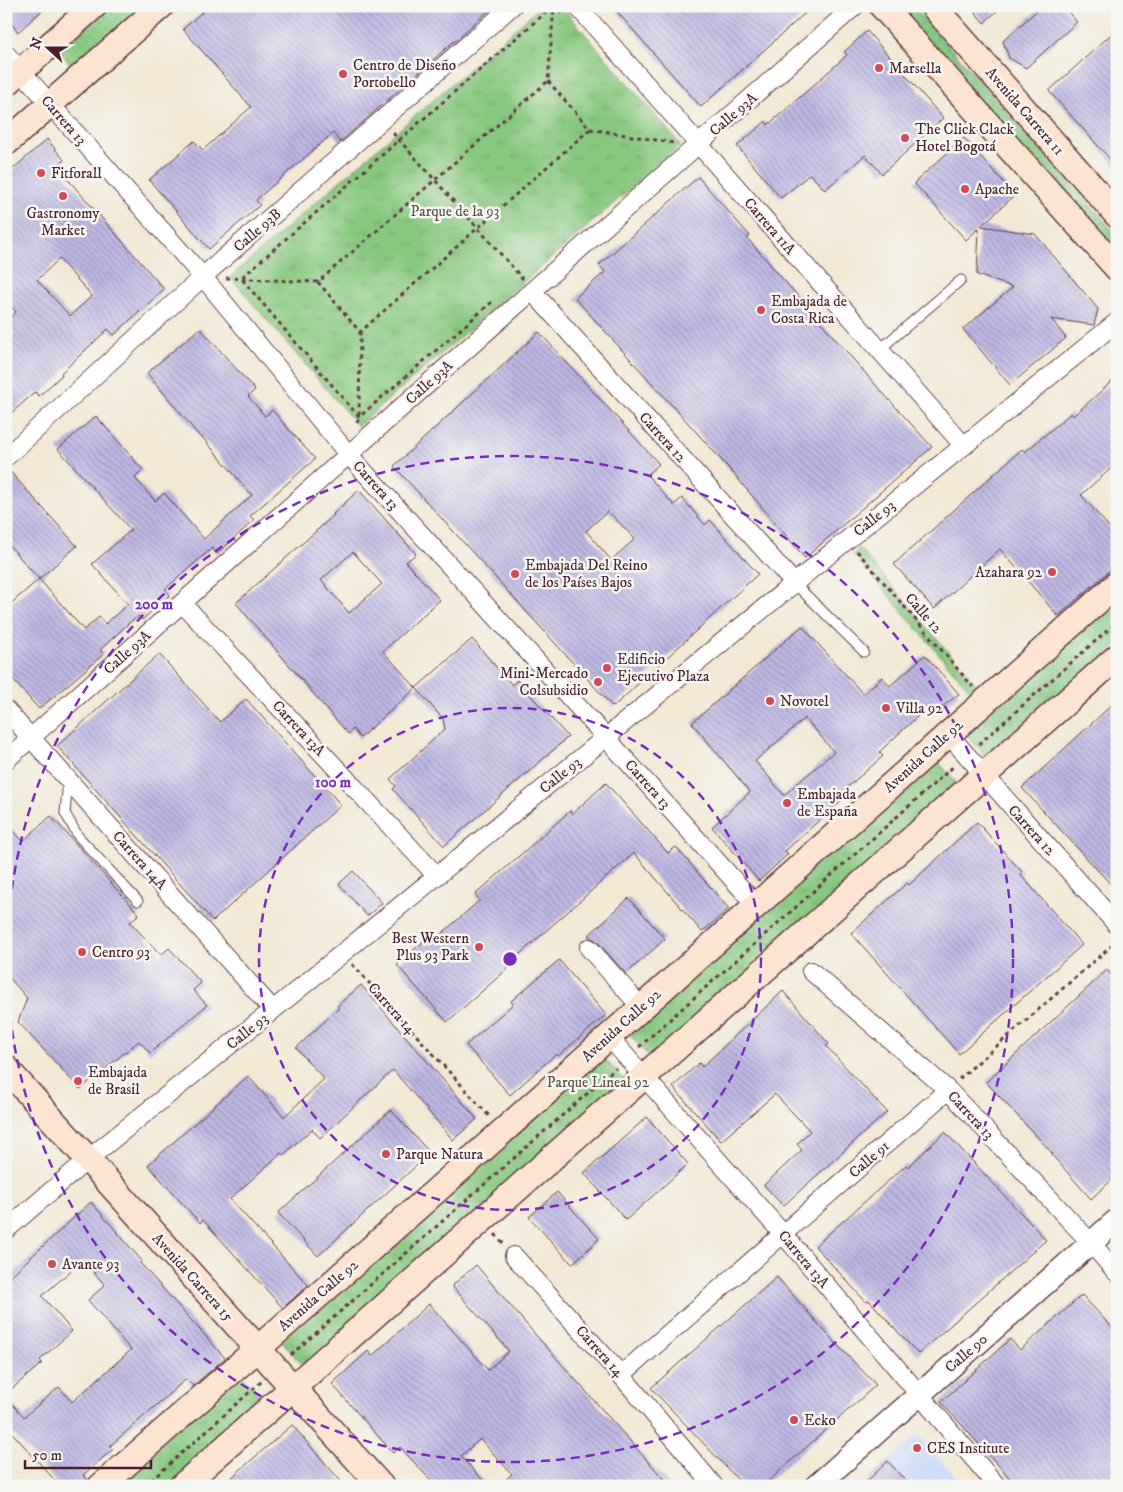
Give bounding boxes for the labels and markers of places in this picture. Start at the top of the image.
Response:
place label: Centro de Diseño Portobello [353,56,456,92]
place label: Marsella [889,59,942,78]
marker: Marsella [873,62,885,74]
marker: Centro de Diseño Portobello [337,68,349,80]
place label: The Click Clack Hotel Bogotá [915,120,1014,156]
marker: The Click Clack Hotel Bogotá [899,132,911,144]
place label: Fitforall [51,164,102,183]
marker: Fitforall [35,167,47,179]
place label: Apache [975,180,1019,199]
marker: Apache [959,183,971,195]
marker: Gastronomy Market [57,190,69,202]
place label: Gastronomy Market [27,204,100,240]
place label: Embajada de Costa Rica [771,292,847,328]
marker: Embajada de Costa Rica [755,304,767,316]
place label: Embajada Del Reino de los Países Bajos [525,556,647,592]
place label: Azahara 92 [975,563,1043,582]
marker: Azahara 92 [1046,566,1058,578]
marker: Embajada Del Reino de los Países Bajos [509,568,521,580]
place label: Edificio Ejecutivo Plaza [617,650,710,686]
marker: Edificio Ejecutivo Plaza [601,662,613,674]
place label: Mini-Mercado Colsubsidio [500,664,588,700]
marker: Mini-Mercado Colsubsidio [592,676,604,688]
place label: Novotel [780,692,829,711]
marker: Novotel [764,695,776,707]
place label: Villa 92 [895,699,943,718]
marker: Villa 92 [880,702,892,714]
place label: Embajada de España [797,785,858,821]
marker: Embajada de España [781,797,793,809]
place label: Best Western Plus 93 Park [392,929,470,965]
marker: Best Western Plus 93 Park [473,941,485,953]
place label: Centro 93 [92,943,150,962]
marker: Centro 93 [76,946,88,958]
centre of rings [501,950,519,968]
place label: Embajada de Brasil [88,1063,148,1099]
marker: Embajada de Brasil [72,1075,84,1087]
place label: Parque Natura [396,1145,484,1164]
marker: Parque Natura [380,1148,392,1160]
place label: Avante 93 [62,1255,119,1274]
marker: Avante 93 [46,1258,58,1270]
place label: Ecko [804,1411,836,1430]
marker: Ecko [788,1414,800,1426]
place label: CES Institute [927,1439,1009,1458]
marker: CES Institute [911,1442,923,1454]

